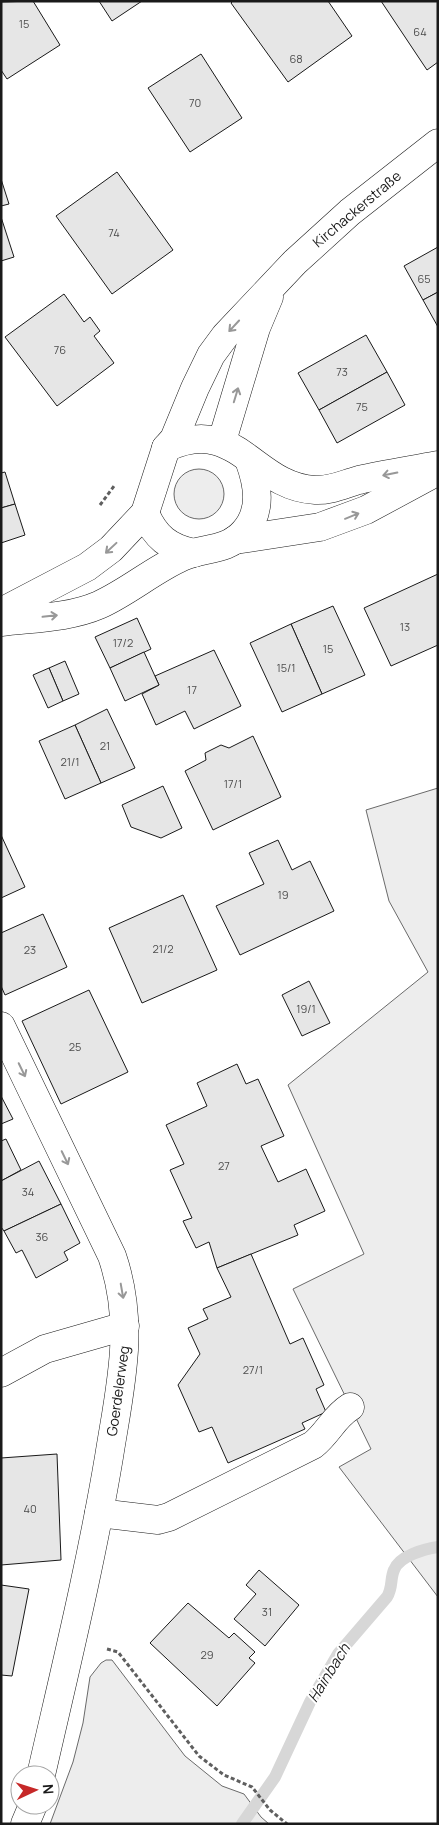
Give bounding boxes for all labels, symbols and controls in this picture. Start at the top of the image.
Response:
house number: 15 [19,16,29,31]
house number: 64 [413,24,427,39]
house number: 68 [289,51,303,66]
house number: 70 [189,95,201,110]
street label: Kirchackerstraße [308,166,405,251]
house number: 74 [108,225,120,240]
house number: 65 [417,271,431,286]
one-way arrow [228,320,240,333]
house number: 76 [54,342,66,357]
house number: 73 [336,364,348,379]
one-way arrow [231,387,241,403]
house number: 75 [356,399,368,414]
one-way arrow [382,470,398,480]
one-way arrow [344,510,359,520]
one-way arrow [105,542,118,554]
one-way arrow [41,611,57,621]
house number: 13 [400,619,410,634]
house number: 17/2 [113,635,133,650]
house number: 15 [323,641,333,656]
house number: 15/1 [276,660,296,675]
house number: 17 [187,682,197,697]
house number: 21 [100,738,110,753]
house number: 21/1 [60,754,80,769]
house number: 17/1 [224,776,242,791]
house number: 19 [277,887,289,902]
house number: 21/2 [152,941,174,956]
house number: 23 [24,942,36,957]
house number: 19/1 [296,1001,316,1016]
house number: 25 [69,1039,81,1054]
one-way arrow [18,1062,28,1077]
one-way arrow [60,1150,70,1165]
house number: 27 [218,1158,230,1173]
house number: 34 [22,1184,34,1199]
house number: 36 [36,1229,49,1244]
one-way arrow [118,1282,128,1298]
street label: Goerdelerweg [102,1344,133,1437]
house number: 27/1 [243,1362,263,1377]
house number: 40 [23,1501,37,1516]
house number: 31 [262,1604,272,1619]
water label: Hainbach [302,1638,355,1706]
house number: 29 [200,1647,214,1662]
north arrow [10,1765,60,1815]
text: N [39,1783,58,1795]

